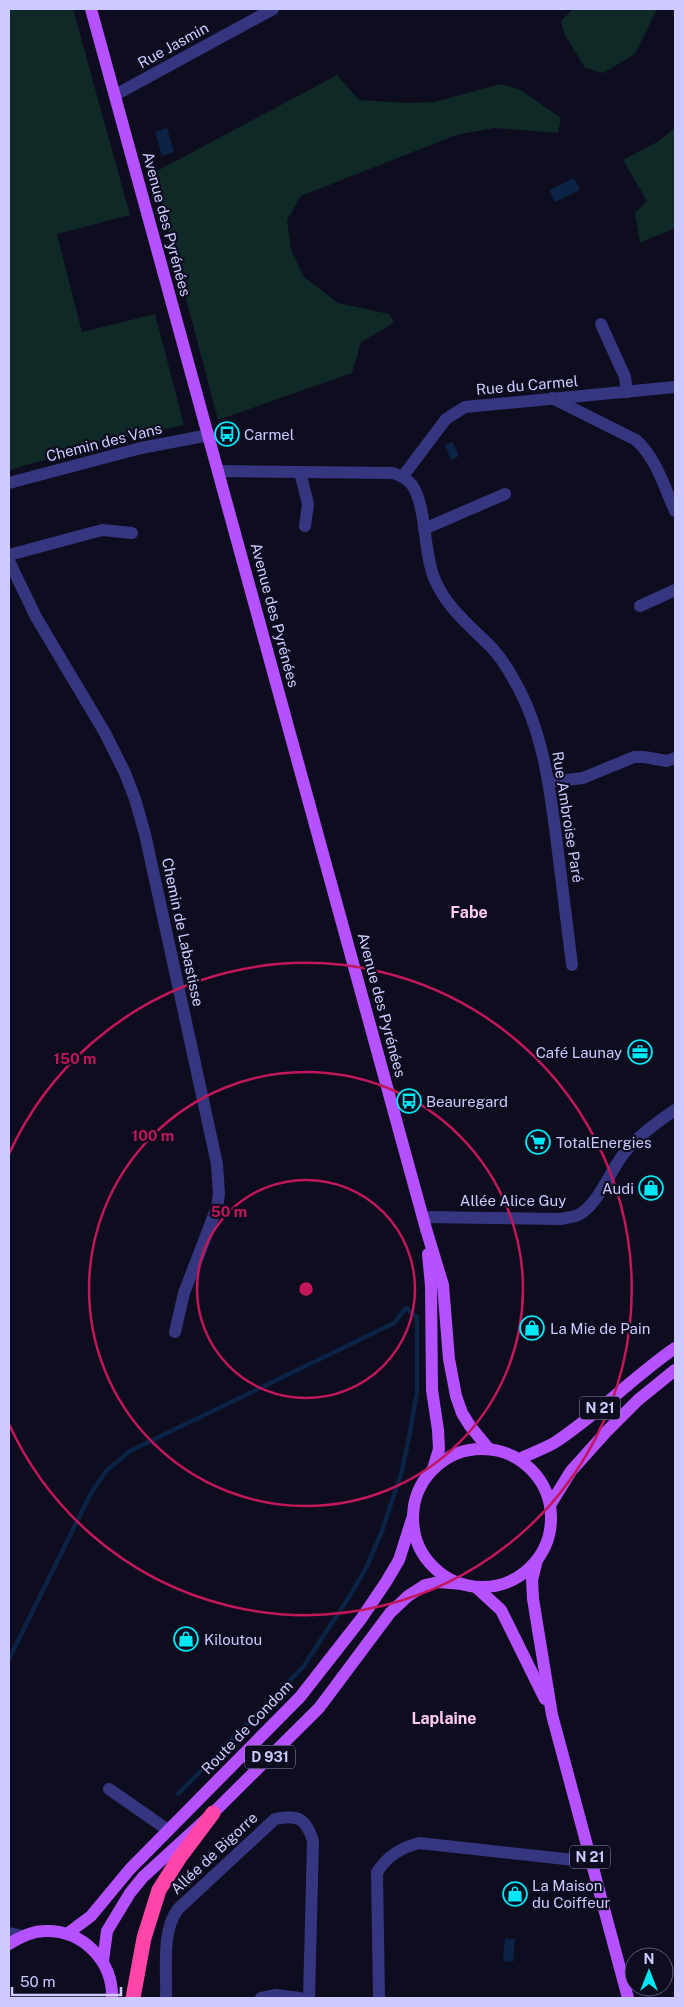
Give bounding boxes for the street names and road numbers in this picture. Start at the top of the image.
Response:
street label: Rue Jasmin [135,19,211,71]
street label: Avenue des Pyrénées [140,150,194,298]
street label: Rue du Carmel [475,372,579,398]
street label: Chemin des Vans [44,419,164,465]
street label: Avenue des Pyrénées [248,541,302,689]
street label: Rue Ambroise Paré [549,750,587,884]
street label: Chemin de Labastisse [159,856,207,1008]
street label: Avenue des Pyrénées [355,931,409,1079]
street label: Allée Alice Guy [460,1192,566,1209]
road number: N 21 [580,1396,620,1420]
street label: Route de Condom [198,1677,296,1777]
road number: D 931 [245,1745,295,1768]
street label: Allée de Bigorre [167,1809,261,1897]
road number: N 21 [570,1845,610,1868]

